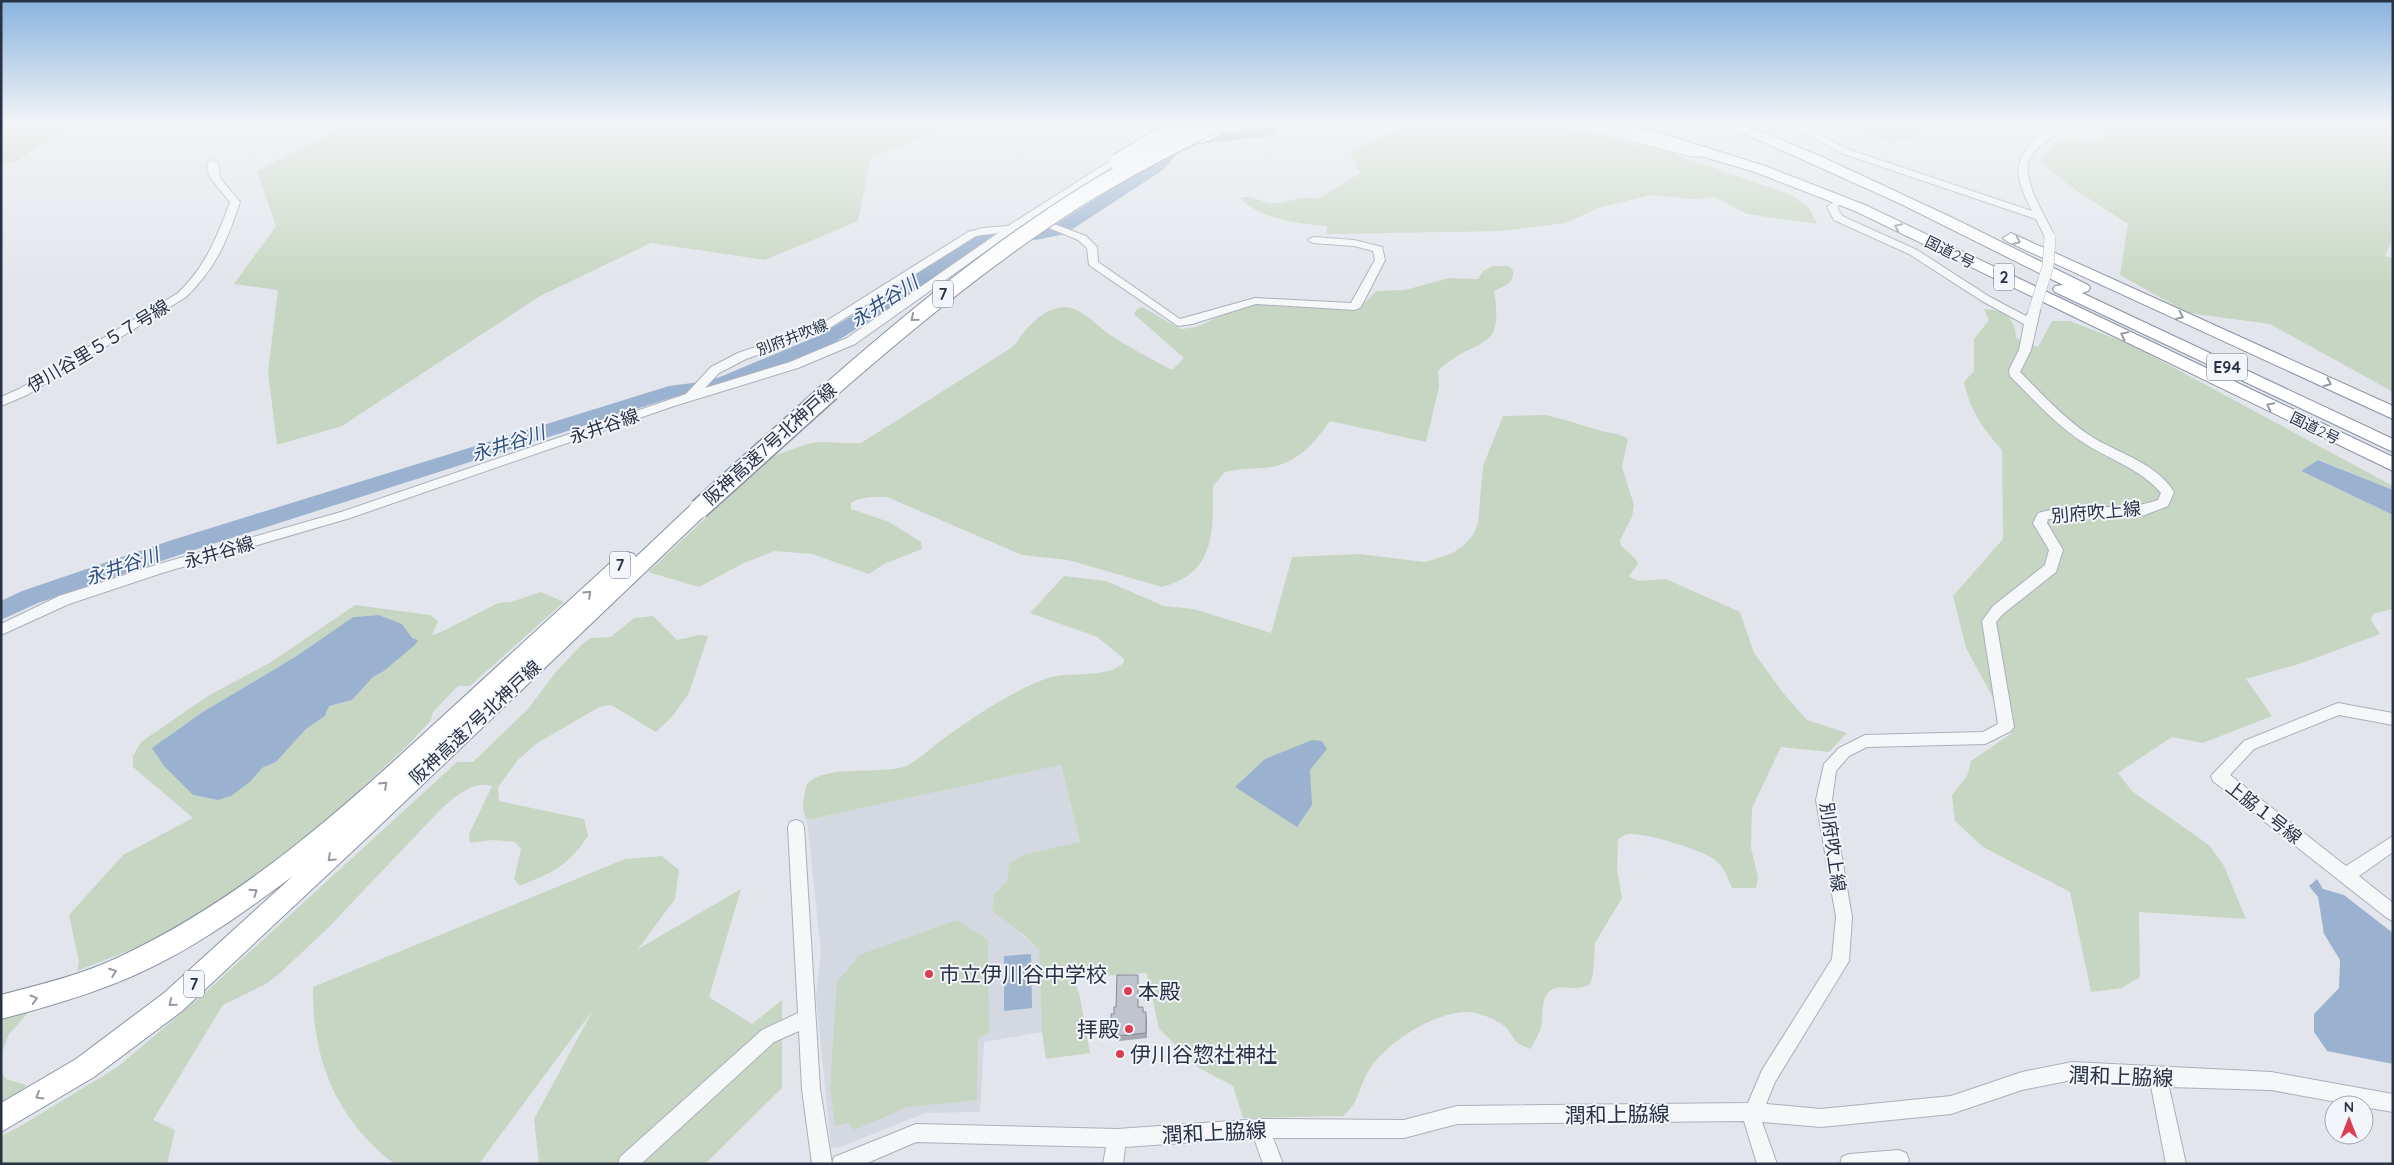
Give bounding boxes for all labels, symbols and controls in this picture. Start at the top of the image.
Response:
one-way arrow [1895,223,1904,233]
street label: 国道2号 [1922,232,1978,272]
one-way arrow [2012,234,2021,245]
road number: 2 [1994,264,2014,290]
water label: 永井谷川 [846,269,924,332]
road number: 7 [933,280,953,308]
street label: 伊川谷里５５７号線 [23,294,173,398]
one-way arrow [2175,309,2184,320]
one-way arrow [910,313,919,322]
street label: 別府井吹線 [754,315,830,359]
one-way arrow [2120,331,2129,341]
road number: E94 [2207,354,2247,381]
one-way arrow [2323,377,2332,388]
street label: 阪神高速7号北神戸線 [699,378,841,510]
one-way arrow [2266,402,2275,412]
street label: 永井谷線 [566,403,642,449]
street label: 国道2号 [2287,408,2343,448]
water label: 永井谷川 [468,419,550,466]
street label: 別府吹上線 [2050,497,2142,527]
street label: 永井谷線 [181,531,257,573]
water label: 永井谷川 [82,542,164,590]
road number: 7 [610,552,630,578]
one-way arrow [583,591,592,600]
street label: 阪神高速7号北神戸線 [405,655,545,789]
street label: 上脇１号線 [2221,775,2307,849]
one-way arrow [378,782,387,791]
street label: 別府吹上線 [1815,801,1851,893]
one-way arrow [327,852,336,861]
one-way arrow [248,889,258,898]
place label: 市立伊川谷中学校 [939,961,1107,987]
one-way arrow [108,968,117,978]
marker: 市立伊川谷中学校 [923,968,935,980]
road number: 7 [184,971,204,998]
place label: 本殿 [1138,978,1180,1004]
marker: 本殿 [1122,985,1134,997]
one-way arrow [30,994,39,1005]
one-way arrow [169,997,178,1005]
place label: 拝殿 [1077,1016,1119,1042]
marker: 拝殿 [1123,1023,1135,1035]
place label: 伊川谷惣社神社 [1130,1041,1277,1067]
marker: 伊川谷惣社神社 [1114,1048,1126,1060]
street label: 潤和上脇線 [2068,1061,2174,1091]
one-way arrow [36,1090,45,1100]
north arrow [2324,1095,2374,1145]
text: N [2344,1098,2354,1116]
street label: 潤和上脇線 [1564,1100,1670,1128]
street label: 潤和上脇線 [1161,1116,1267,1148]

